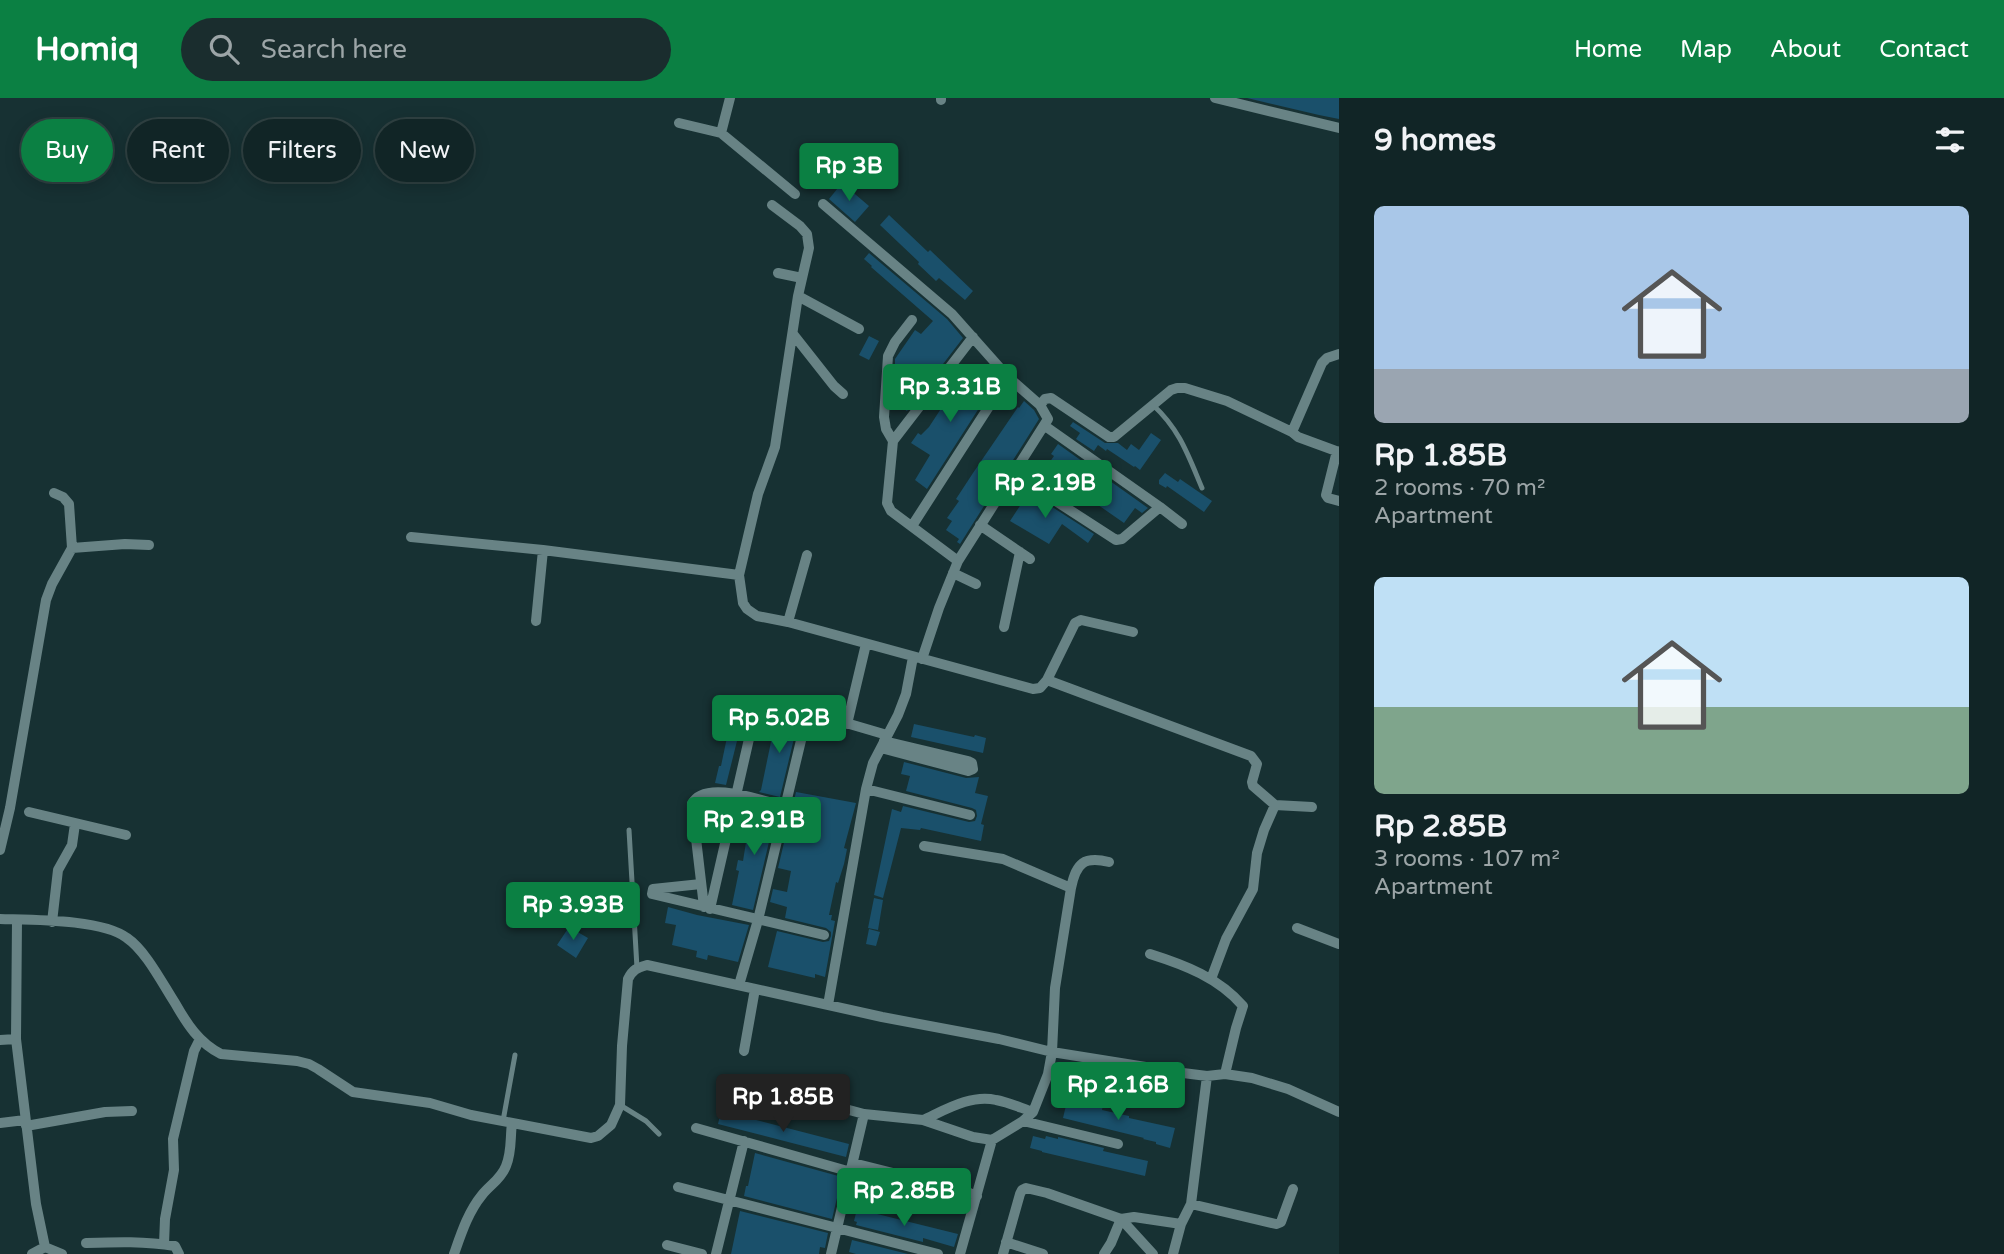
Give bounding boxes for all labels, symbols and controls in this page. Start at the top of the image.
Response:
search box [181,18,671,81]
text: Homiq [35,30,139,69]
icon: search [205,30,243,68]
text: Search here [261,34,407,65]
text: Home [1574,35,1642,64]
text: Map [1680,35,1732,64]
text: About [1770,35,1841,64]
text: Contact [1879,35,1969,64]
chip: Buy [21,119,113,182]
chip: Rent [127,119,229,182]
chip: Filters [243,119,361,182]
chip: New [375,119,474,182]
icon: filters [1931,121,1969,159]
text: 9 homes [1374,122,1496,159]
pin: Rp 3B [800,144,898,203]
text: Rp 3B [815,152,883,180]
icon: home [1609,251,1735,377]
pin: Rp 3.31B [878,364,1022,424]
text: Rp 3.31B [899,373,1001,401]
text: Rp 1.85B [1374,437,1507,474]
pin: Rp 2.19B [973,460,1117,520]
text: Rp 2.19B [994,469,1096,497]
text: 2 rooms · 70 m² [1374,474,1545,502]
text: Apartment [1374,502,1493,530]
icon: home [1609,622,1735,748]
pin: Rp 5.02B [707,696,851,755]
text: Rp 5.02B [728,704,830,732]
pin: Rp 2.91B [682,798,826,857]
text: Rp 2.91B [703,806,805,834]
text: Rp 2.85B [1374,808,1507,845]
text: 3 rooms · 107 m² [1374,845,1560,873]
text: Apartment [1374,873,1493,901]
pin: Rp 3.93B [501,882,645,942]
text: Rp 3.93B [522,891,624,919]
pin: Rp 2.16B [1046,1062,1190,1122]
text: Rp 2.16B [1067,1071,1169,1099]
pin: Rp 1.85B [711,1074,855,1134]
text: Rp 1.85B [732,1083,834,1111]
pin: Rp 2.85B [832,1168,976,1228]
text: Rp 2.85B [853,1177,955,1205]

